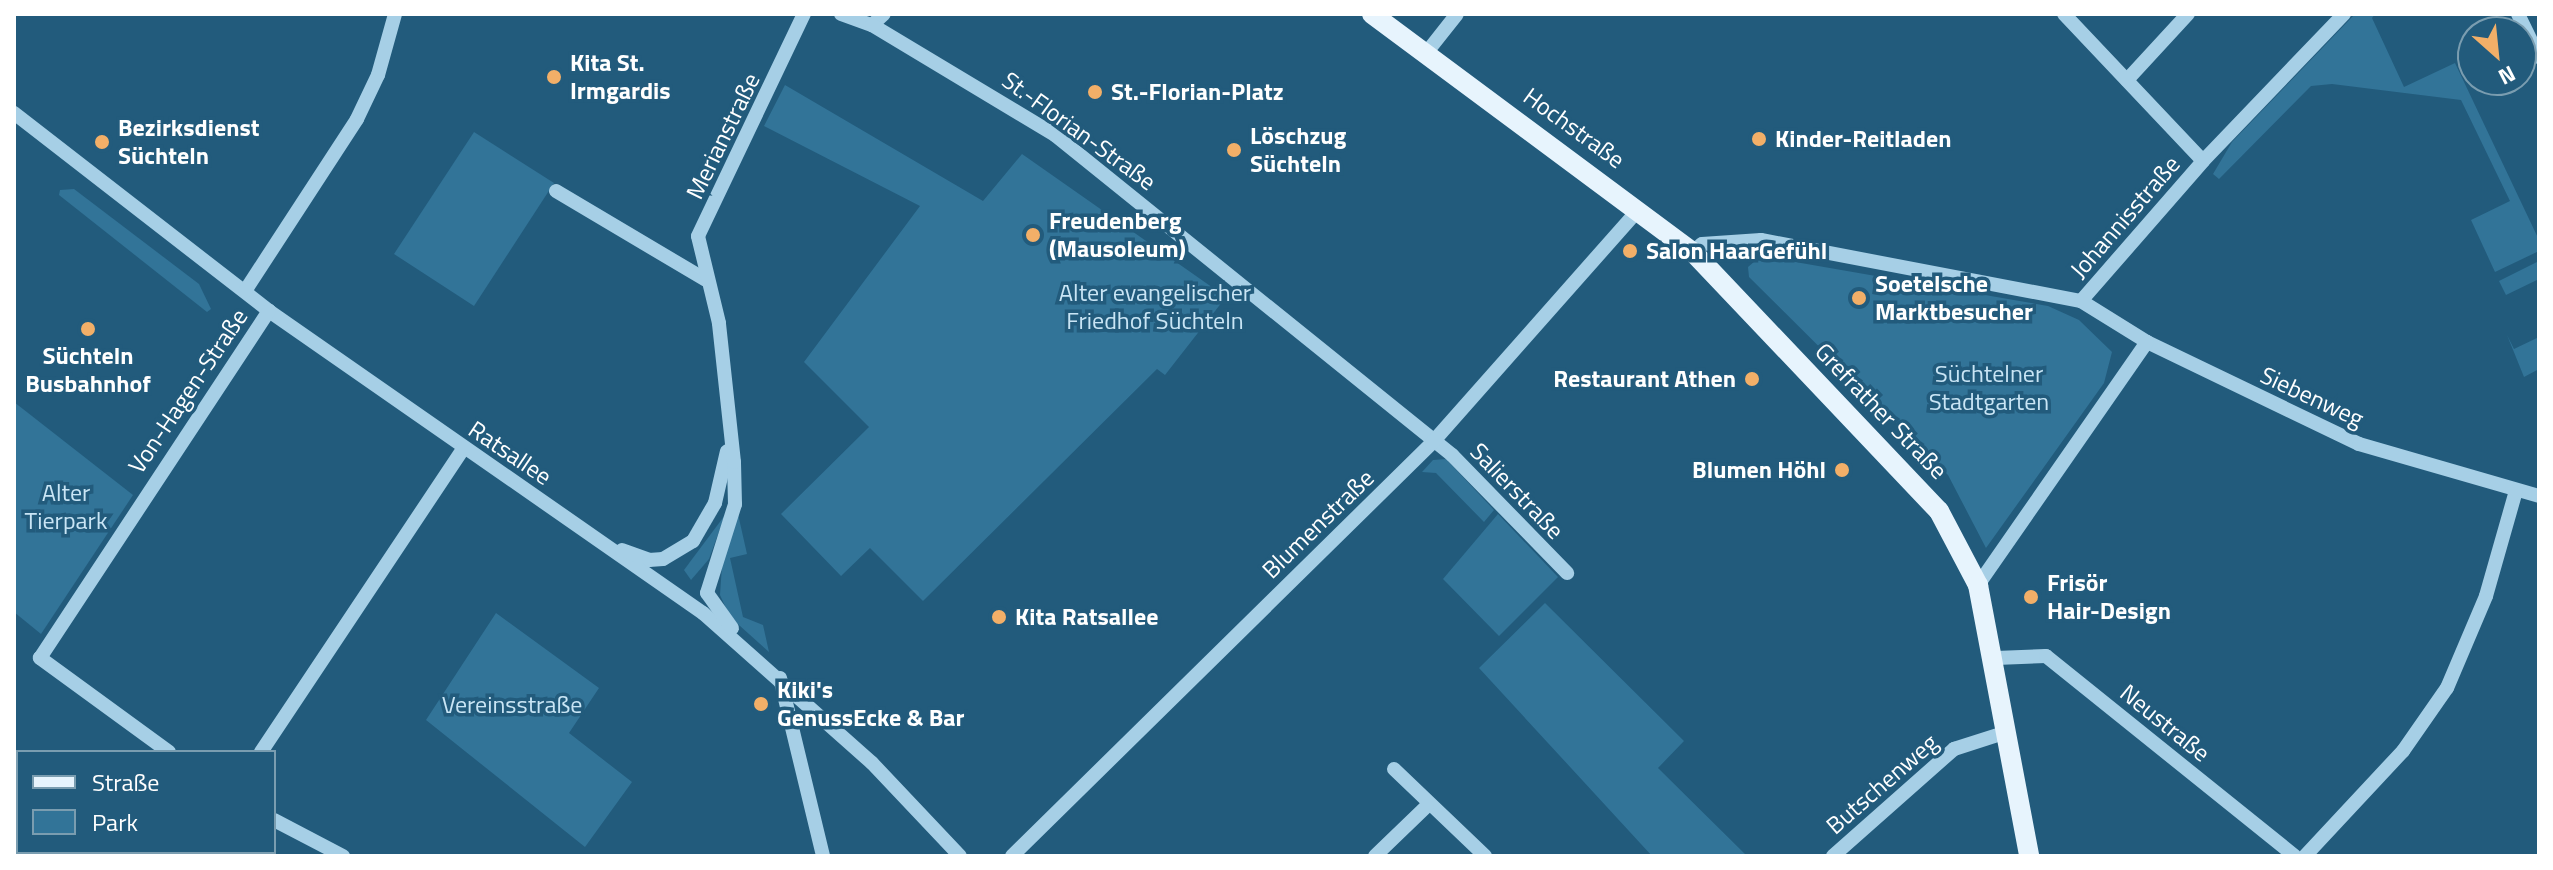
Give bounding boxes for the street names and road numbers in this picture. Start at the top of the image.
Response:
street label: St.-Florian-Straße [997,66,1161,196]
street label: Merianstraße [680,68,766,204]
street label: Hochstraße [1518,82,1630,174]
street label: Johannisstraße [2064,150,2186,284]
street label: Von-Hagen-Straße [122,303,254,479]
street label: Grefrather Straße [1809,337,1953,485]
street label: Siebenweg [2256,361,2368,433]
street label: Ratsallee [463,415,557,491]
street label: Salierstraße [1464,437,1570,545]
street label: Blumenstraße [1256,464,1380,584]
street label: Neustraße [2114,678,2216,768]
street label: Butschenweg [1820,728,1944,840]

